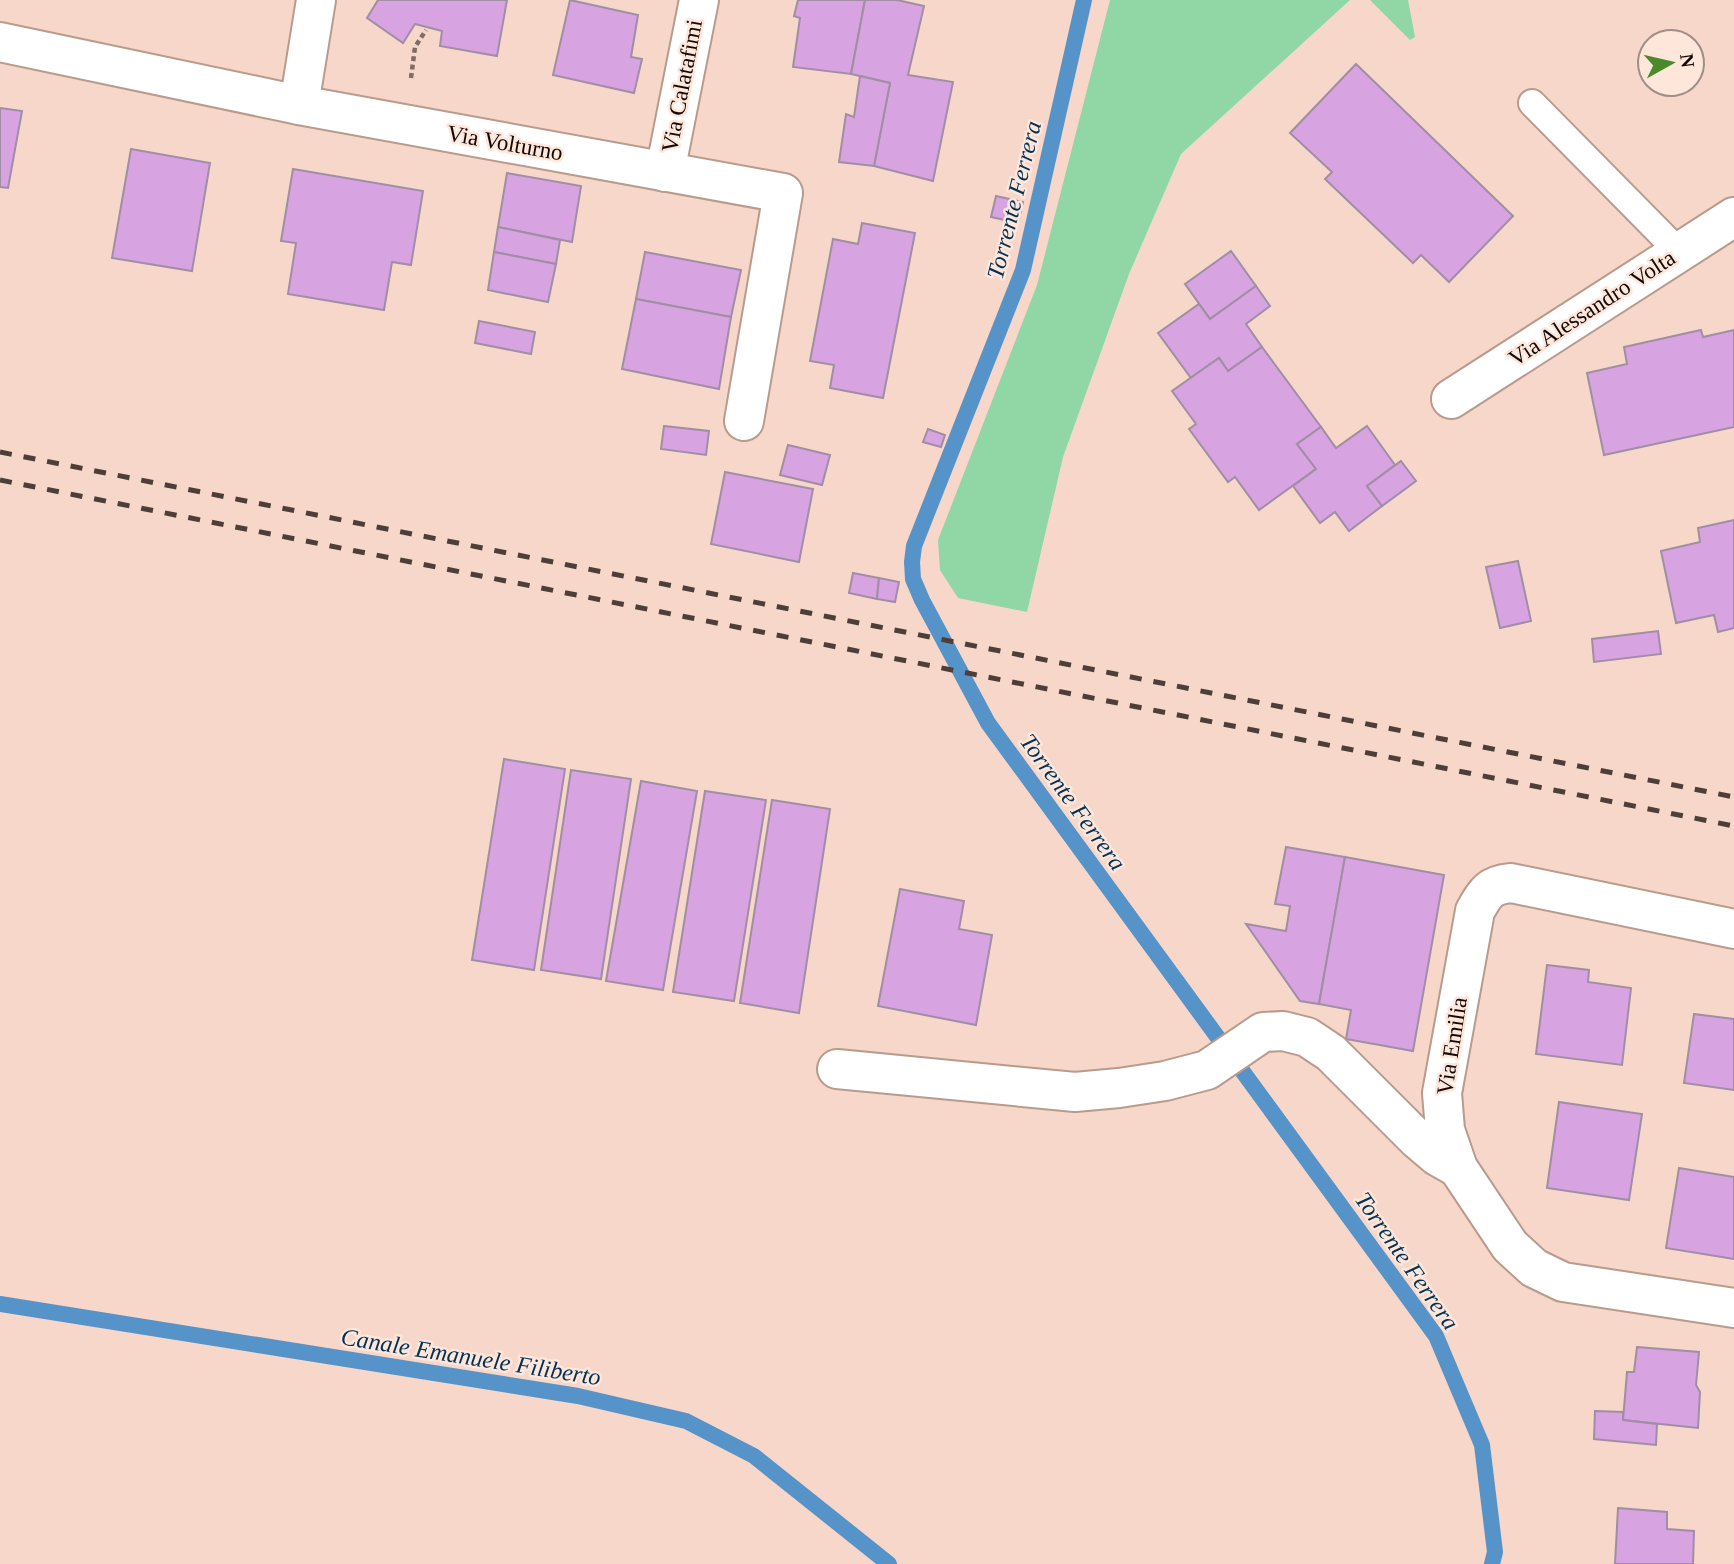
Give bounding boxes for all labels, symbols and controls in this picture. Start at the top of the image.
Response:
street label: Via Calatafimi [657,18,707,154]
north arrow [1636,28,1706,98]
text: N [1676,52,1699,69]
water label: Torrente Ferrera [982,118,1046,282]
street label: Via Volturno [445,121,565,165]
street label: Via Alessandro Volta [1504,245,1680,371]
water label: Torrente Ferrera [1015,729,1131,875]
street label: Via Emilia [1432,995,1472,1097]
water label: Torrente Ferrera [1350,1187,1464,1335]
water label: Canale Emanuele Filiberto [339,1324,603,1390]

